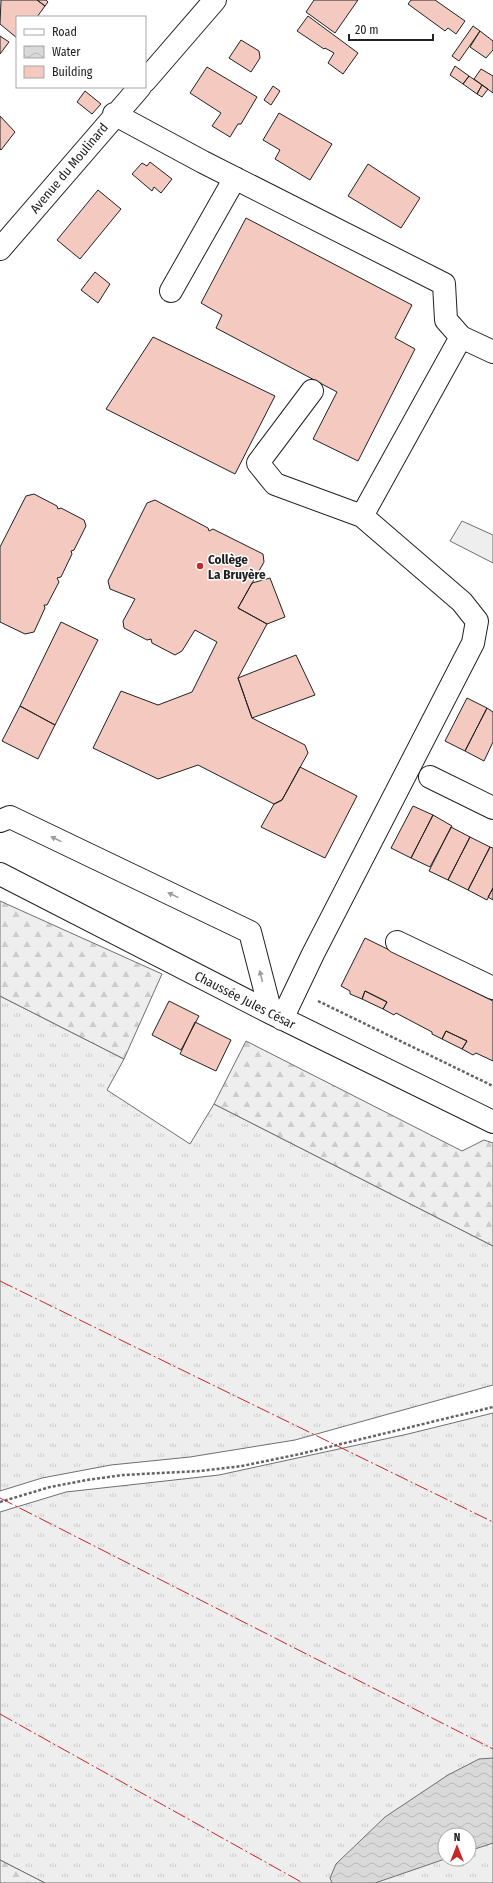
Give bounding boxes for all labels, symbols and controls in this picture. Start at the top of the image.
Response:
legend [16,16,146,88]
scale bar [349,16,433,42]
text: 20 m [355,23,379,37]
text: Road [52,25,77,39]
text: Water [52,45,81,59]
text: Building [52,65,93,79]
street label: Avenue du Moulinard [27,120,111,216]
place label: Collège La Bruyère [208,552,266,582]
marker: Collège La Bruyère [195,561,205,571]
one-way arrow [50,836,61,842]
one-way arrow [167,892,179,898]
street label: Chaussée Jules César [192,968,298,1032]
one-way arrow [258,969,264,981]
north arrow [437,1827,477,1867]
text: N [454,1831,460,1844]

